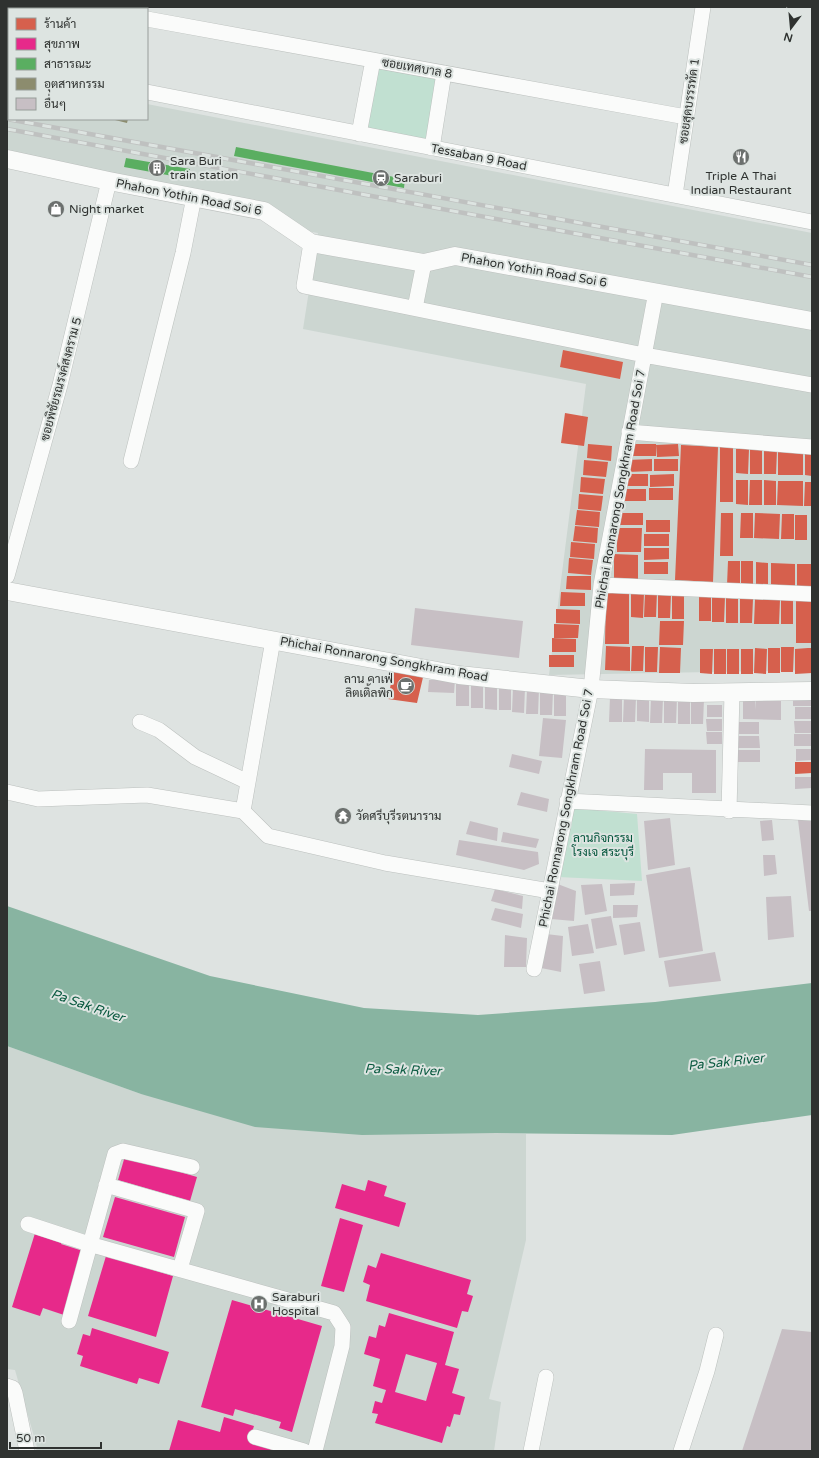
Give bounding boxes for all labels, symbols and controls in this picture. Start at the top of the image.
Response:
legend [8,8,148,120]
north arrow [771,8,811,48]
text: ร้านค้า [44,17,76,31]
text: N [782,30,794,45]
text: สุขภาพ [44,37,80,53]
street label: ซอยเทศบาล 8 [381,55,453,81]
text: สาธารณะ [44,57,91,71]
street label: ซอยสุดบรรรทัด 1 [676,57,704,145]
text: อุตสาหกรรม [44,77,105,93]
text: อื่นๆ [44,93,66,111]
street label: Tessaban 9 Road [430,141,528,173]
restaurant icon: Triple A Thai Indian Restaurant [731,147,751,167]
place label: Sara Buri train station [170,154,238,182]
building icon: Sara Buri train station [147,158,167,178]
station icon: Saraburi [371,168,391,188]
place label: Triple A Thai Indian Restaurant [690,169,792,197]
place label: Saraburi [394,171,442,185]
street label: Phahon Yothin Road Soi 6 [115,176,263,218]
shop icon: Night market [46,199,66,219]
place label: Night market [69,202,145,216]
street label: Phahon Yothin Road Soi 6 [460,250,608,290]
street label: ซอยพิชัยรณรงค์สงคราม 5 [37,315,84,442]
street label: Phichai Ronnarong Songkhram Road Soi 7 [592,368,648,610]
street label: Phichai Ronnarong Songkhram Road [279,634,489,684]
place label: ลาน คาเฟ่ ลิตเติ้ลพิก [344,672,393,700]
cafe icon: ลาน คาเฟ่ ลิตเติ้ลพิก [396,676,416,696]
street label: Phichai Ronnarong Songkhram Road Soi 7 [536,688,596,928]
temple icon: วัดศรีบุรีรตนาราม [333,806,353,826]
place label: วัดศรีบุรีรตนาราม [356,808,441,825]
park label: ลานกิจกรรม โรงเจ สระบุรี [571,831,634,861]
water label: Pa Sak River [49,986,128,1027]
water label: Pa Sak River [687,1050,767,1074]
water label: Pa Sak River [364,1061,443,1079]
place label: Saraburi Hospital [272,1290,320,1318]
hospital icon: Saraburi Hospital [249,1294,269,1314]
scale bar [10,1424,101,1450]
text: 50 m [16,1431,45,1445]

